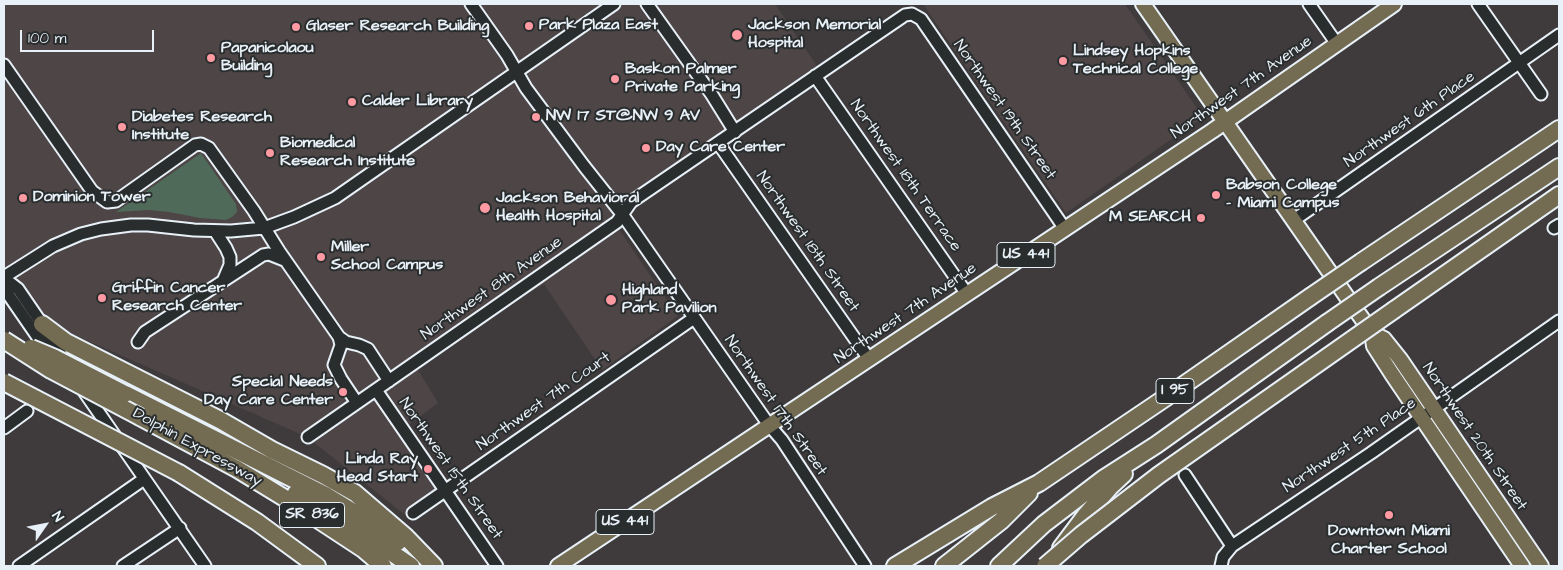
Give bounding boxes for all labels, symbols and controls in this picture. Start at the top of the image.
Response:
place label: Park Plaza East [539,16,658,36]
place label: Jackson Memorial Hospital [748,16,881,54]
place label: Glaser Research Building [306,17,489,37]
scale bar [22,20,156,52]
marker: Park Plaza East [523,20,535,32]
marker: Glaser Research Building [290,21,302,33]
text: 100 m [28,28,67,49]
marker: Jackson Memorial Hospital [730,28,744,42]
street label: Northwest 7th Avenue [1168,32,1316,144]
street label: Northwest 19th Street [949,36,1059,184]
place label: Papanicolaou Building [221,39,314,77]
place label: Lindsey Hopkins Technical College [1073,42,1198,80]
marker: Papanicolaou Building [205,52,217,64]
marker: Lindsey Hopkins Technical College [1057,55,1069,67]
place label: Baskon Palmer Private Parking [625,60,740,98]
street label: Northwest 6th Place [1341,68,1479,172]
marker: Baskon Palmer Private Parking [609,73,621,85]
place label: Calder Library [362,92,473,112]
marker: Calder Library [346,96,358,108]
street label: Northwest 18th Terrace [845,96,965,256]
place label: NW 17 ST@NW 9 AV [546,107,700,127]
place label: Diabetes Research Institute [132,108,272,146]
marker: NW 17 ST@NW 9 AV [530,111,542,123]
marker: Diabetes Research Institute [116,121,128,133]
place label: Biomedical Research Institute [280,134,415,172]
place label: Day Care Center [656,138,785,158]
marker: Day Care Center [640,142,652,154]
marker: Biomedical Research Institute [264,147,276,159]
street label: Northwest 18th Street [751,168,863,316]
place label: Babson College - Miami Campus [1226,176,1339,214]
place label: Dominion Tower [33,188,150,208]
place label: Jackson Behavioral Health Hospital [496,189,639,227]
marker: Babson College - Miami Campus [1210,189,1222,201]
marker: Dominion Tower [17,192,29,204]
marker: Jackson Behavioral Health Hospital [478,201,492,215]
place label: M SEARCH [1109,208,1191,228]
marker: M SEARCH [1195,212,1207,224]
street label: Northwest 8th Avenue [418,233,566,345]
place label: Miller School Campus [331,238,443,276]
road number: US 441 [997,242,1055,268]
marker: Miller School Campus [315,251,327,263]
street label: Northwest 7th Avenue [831,259,981,369]
place label: Griffin Cancer Research Center [112,279,242,317]
place label: Highland Park Pavilion [622,281,716,319]
marker: Griffin Cancer Research Center [96,292,108,304]
marker: Highland Park Pavilion [604,293,618,307]
street label: Northwest 17th Street [719,332,831,480]
street label: Northwest 7th Court [473,348,615,456]
street label: Northwest 20th Street [1417,359,1531,515]
place label: Special Needs Day Care Center [204,373,333,411]
road number: I 95 [1156,378,1194,404]
marker: Special Needs Day Care Center [337,386,349,398]
street label: Northwest 5th Place [1280,394,1420,498]
street label: Northwest 15th Street [394,395,506,543]
street label: Dolphin Expressway [129,404,265,492]
place label: Linda Ray Head Start [337,450,418,488]
marker: Linda Ray Head Start [422,463,434,475]
north arrow [20,500,70,550]
road number: SR 836 [280,502,344,528]
text: N [47,508,68,526]
marker: Downtown Miami Charter School [1383,509,1395,521]
road number: US 441 [596,510,654,534]
place label: Downtown Miami Charter School [1328,522,1450,560]

